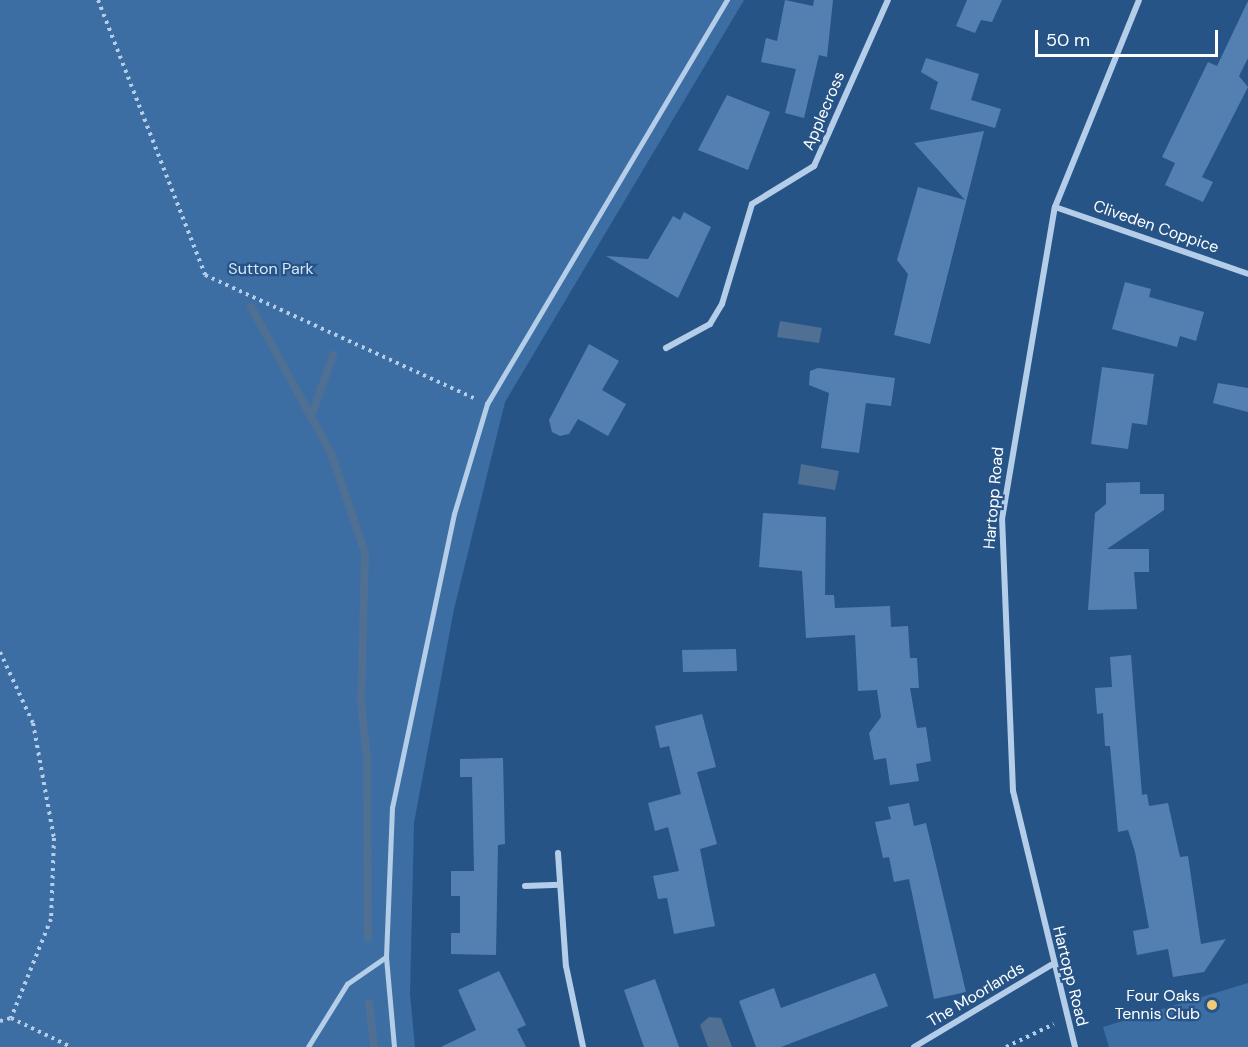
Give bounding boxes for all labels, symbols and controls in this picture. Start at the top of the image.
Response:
scale bar [1038,18,1221,56]
text: 50 m [1046,28,1090,52]
street label: Applecross [799,69,849,153]
street label: Cliveden Coppice [1091,196,1221,258]
park label: Sutton Park [228,259,314,279]
street label: Hartopp Road [980,446,1008,550]
street label: Hartopp Road [1048,924,1092,1028]
street label: The Moorlands [924,959,1028,1031]
place label: Four Oaks Tennis Club [1115,986,1200,1024]
marker: Four Oaks Tennis Club [1205,998,1219,1012]

